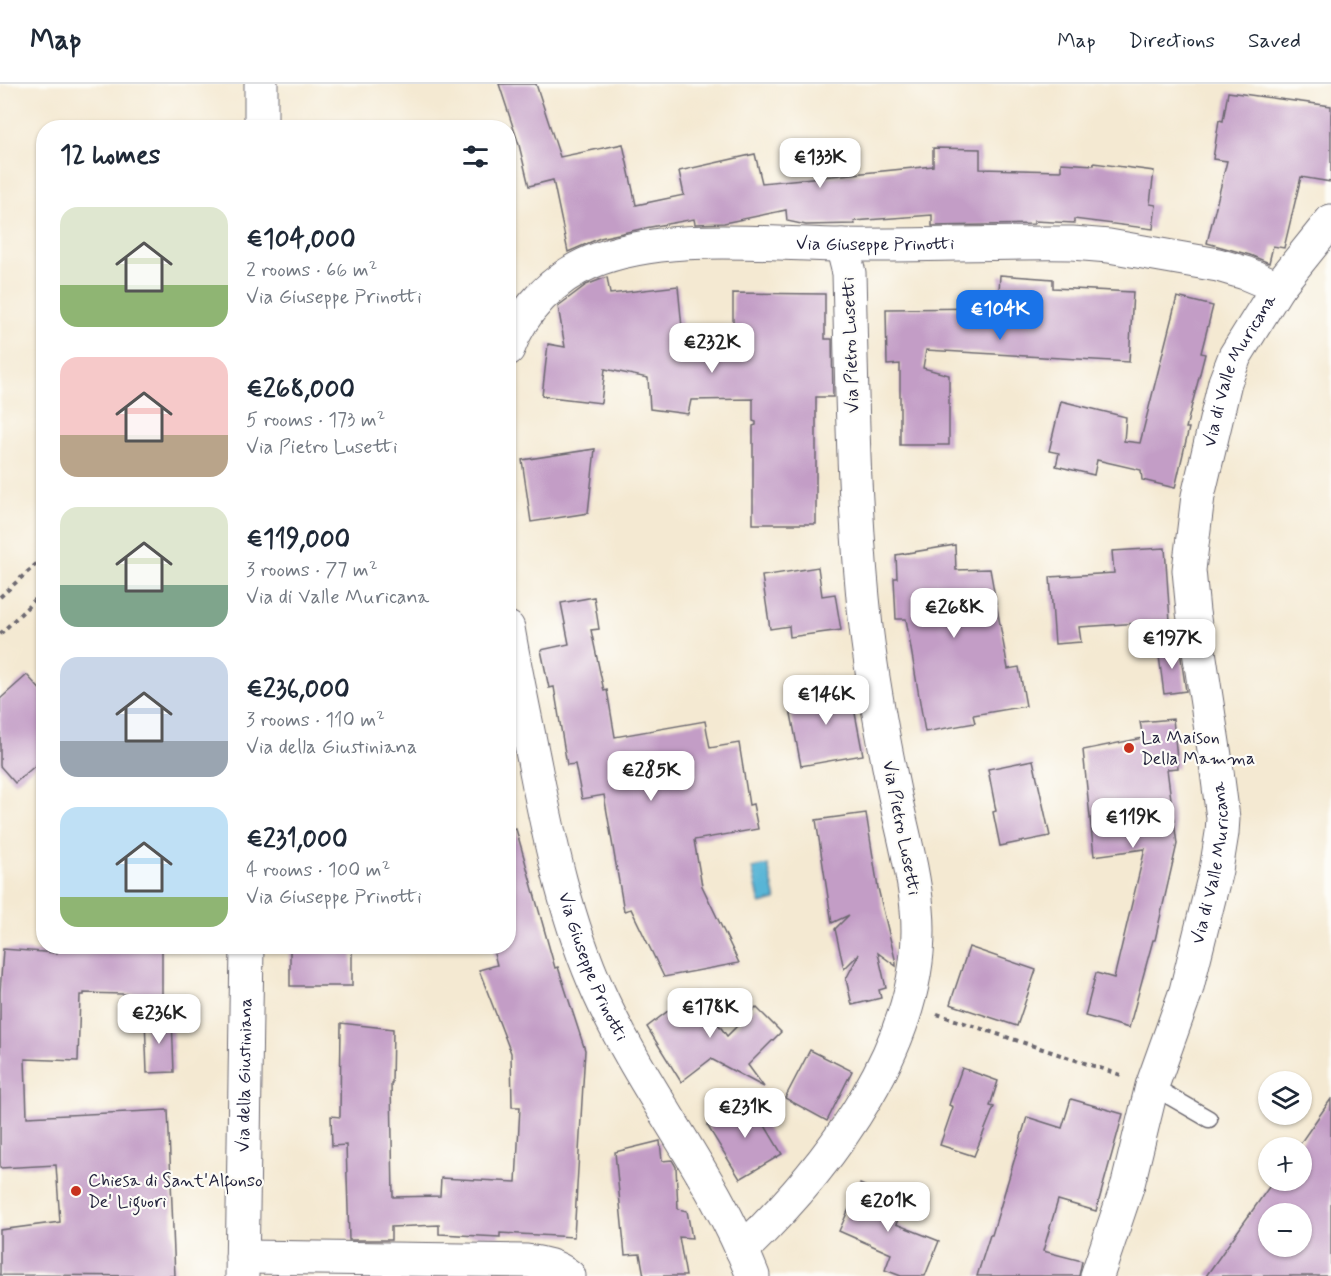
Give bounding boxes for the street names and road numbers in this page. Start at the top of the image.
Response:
street label: Via Giuseppe Prinotti [796,232,955,257]
street label: Via Pietro Lusetti [837,276,865,414]
street label: Via di Valle Muricana [1198,290,1283,450]
street label: Via Pietro Lusetti [876,759,926,897]
street label: Via di Valle Muricana [1186,780,1235,947]
street label: Via Giuseppe Prinotti [552,890,633,1045]
street label: Via della Giustiniana [232,998,258,1152]

